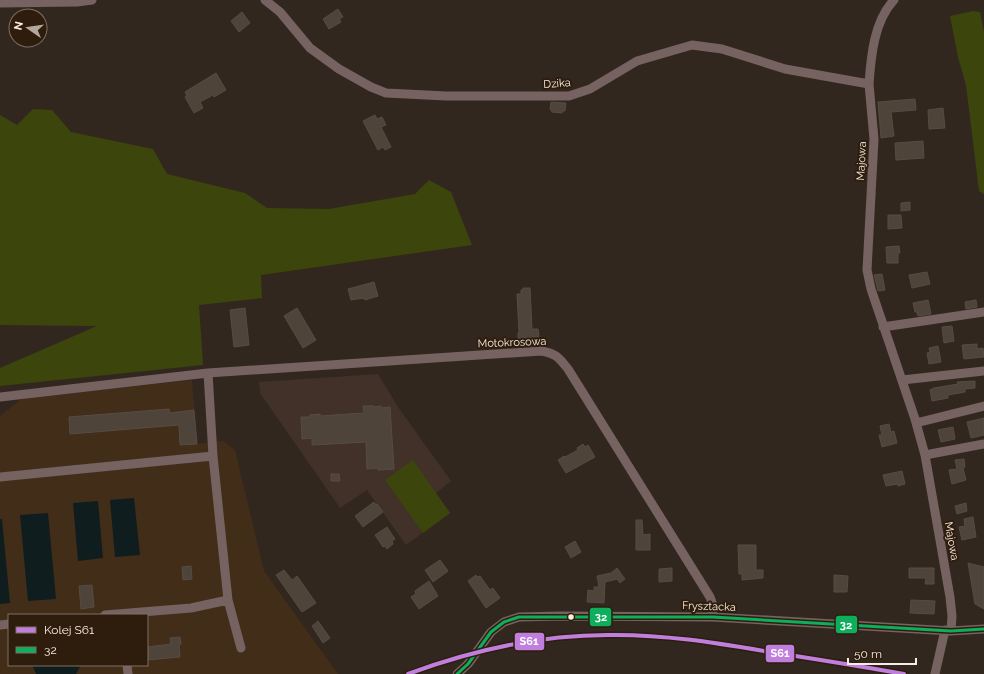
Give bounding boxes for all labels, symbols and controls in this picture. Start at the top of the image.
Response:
north arrow [8,8,48,48]
text: N [11,20,26,31]
street label: Dzika [543,76,571,91]
street label: Majowa [854,141,869,181]
street label: Motokrosowa [477,335,547,350]
street label: Majowa [942,521,961,562]
street label: Frysztacka [682,599,736,614]
line badge: 32 [589,607,612,627]
text: 32 [595,611,607,624]
unlabelled marker [566,612,576,622]
legend [8,614,148,666]
line badge: 32 [835,615,858,634]
text: 32 [840,619,852,632]
text: Kolej S61 [44,623,94,637]
line badge: S61 [514,632,545,651]
text: S61 [520,635,539,648]
scale bar [848,640,916,666]
text: 32 [44,643,57,657]
line badge: S61 [765,644,795,663]
text: S61 [771,647,790,660]
text: 50 m [854,647,882,661]

